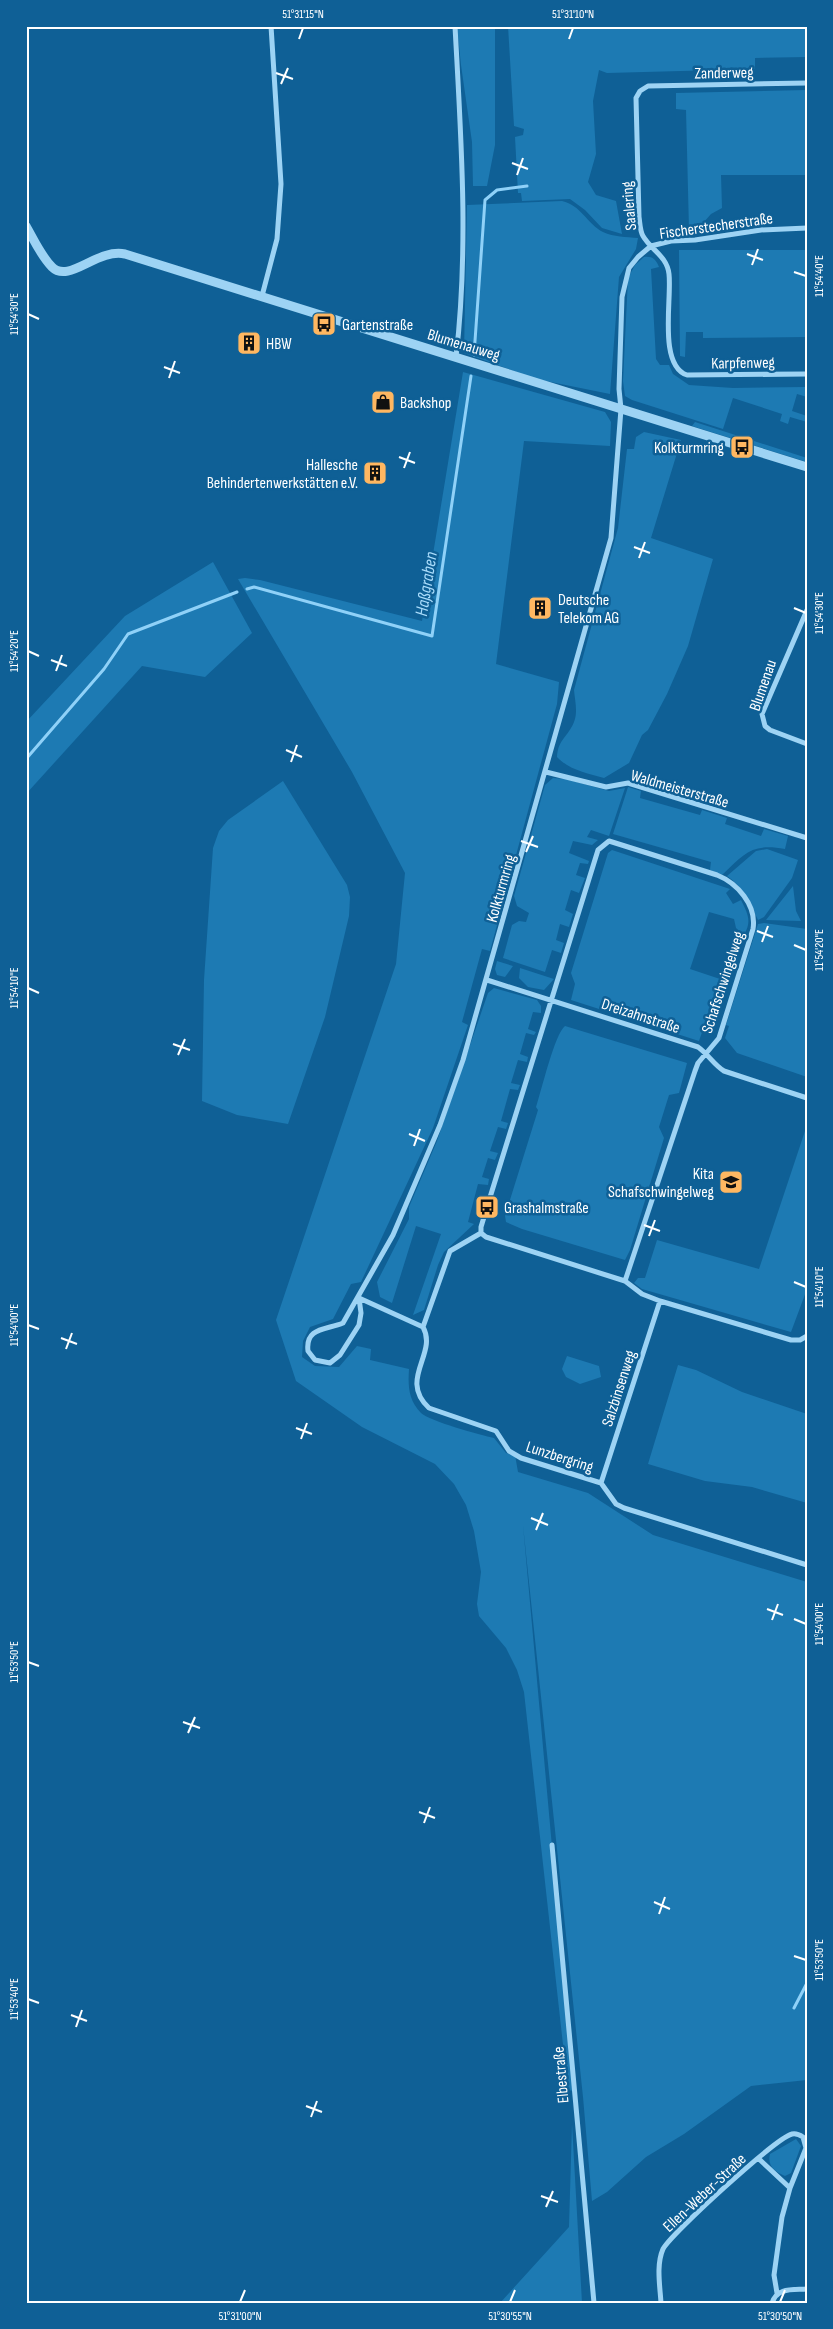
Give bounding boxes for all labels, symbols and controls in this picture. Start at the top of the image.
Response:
text: 51°31'15"N [282,7,324,22]
text: 51°31'10"N [552,7,594,22]
street label: Zanderweg [694,63,754,84]
street label: Saalering [618,180,641,231]
street label: Fischerstecherstraße [658,209,774,244]
text: 11°54'40"E [812,255,827,297]
text: 11°54'30"E [7,293,22,335]
bus stop icon: Gartenstraße [311,311,337,337]
place label: Gartenstraße [342,316,413,335]
street label: Blumenauweg [425,325,502,365]
building icon: HBW [236,330,262,356]
place label: HBW [266,335,292,354]
street label: Karpfenweg [711,353,775,374]
shop icon: Backshop [370,389,396,415]
place label: Backshop [400,394,451,413]
bus stop icon: Kolkturmring [729,434,755,460]
place label: Kolkturmring [654,439,724,458]
place label: Hallesche Behindertenwerkstätten e.V. [207,456,358,493]
building icon: Hallesche Behindertenwerkstätten e.V. [362,460,388,486]
water label: Haßgraben [411,550,442,618]
place label: Deutsche Telekom AG [558,591,619,628]
text: 11°54'30"E [812,592,827,634]
building icon: Deutsche Telekom AG [527,595,553,621]
text: 11°54'20"E [7,630,22,672]
street label: Blumenau [746,657,781,714]
street label: Waldmeisterstraße [628,766,731,812]
street label: Kolkturmring [483,852,520,925]
street label: Schafschwingelweg [698,929,749,1036]
text: 11°54'20"E [812,929,827,971]
text: 11°54'10"E [7,967,22,1009]
street label: Dreizahnstraße [599,995,682,1038]
place label: Kita Schafschwingelweg [608,1165,714,1202]
school or university icon: Kita Schafschwingelweg [718,1169,744,1195]
bus stop icon: Grashalmstraße [474,1194,500,1220]
place label: Grashalmstraße [504,1199,589,1218]
text: 11°54'10"E [812,1266,827,1308]
text: 11°54'00"E [7,1304,22,1346]
street label: Salzbinsenweg [598,1348,641,1429]
street label: Lunzbergring [523,1438,596,1477]
text: 11°54'00"E [812,1603,827,1645]
text: 11°53'50"E [7,1641,22,1683]
text: 11°53'50"E [812,1939,827,1981]
text: 11°53'40"E [7,1978,22,2020]
street label: Elbestraße [550,2046,573,2104]
street label: Ellen-Weber-Straße [660,2150,750,2236]
text: 51°31'00"N [218,2309,262,2324]
text: 51°30'55"N [488,2309,532,2324]
text: 51°30'50"N [758,2309,802,2324]

